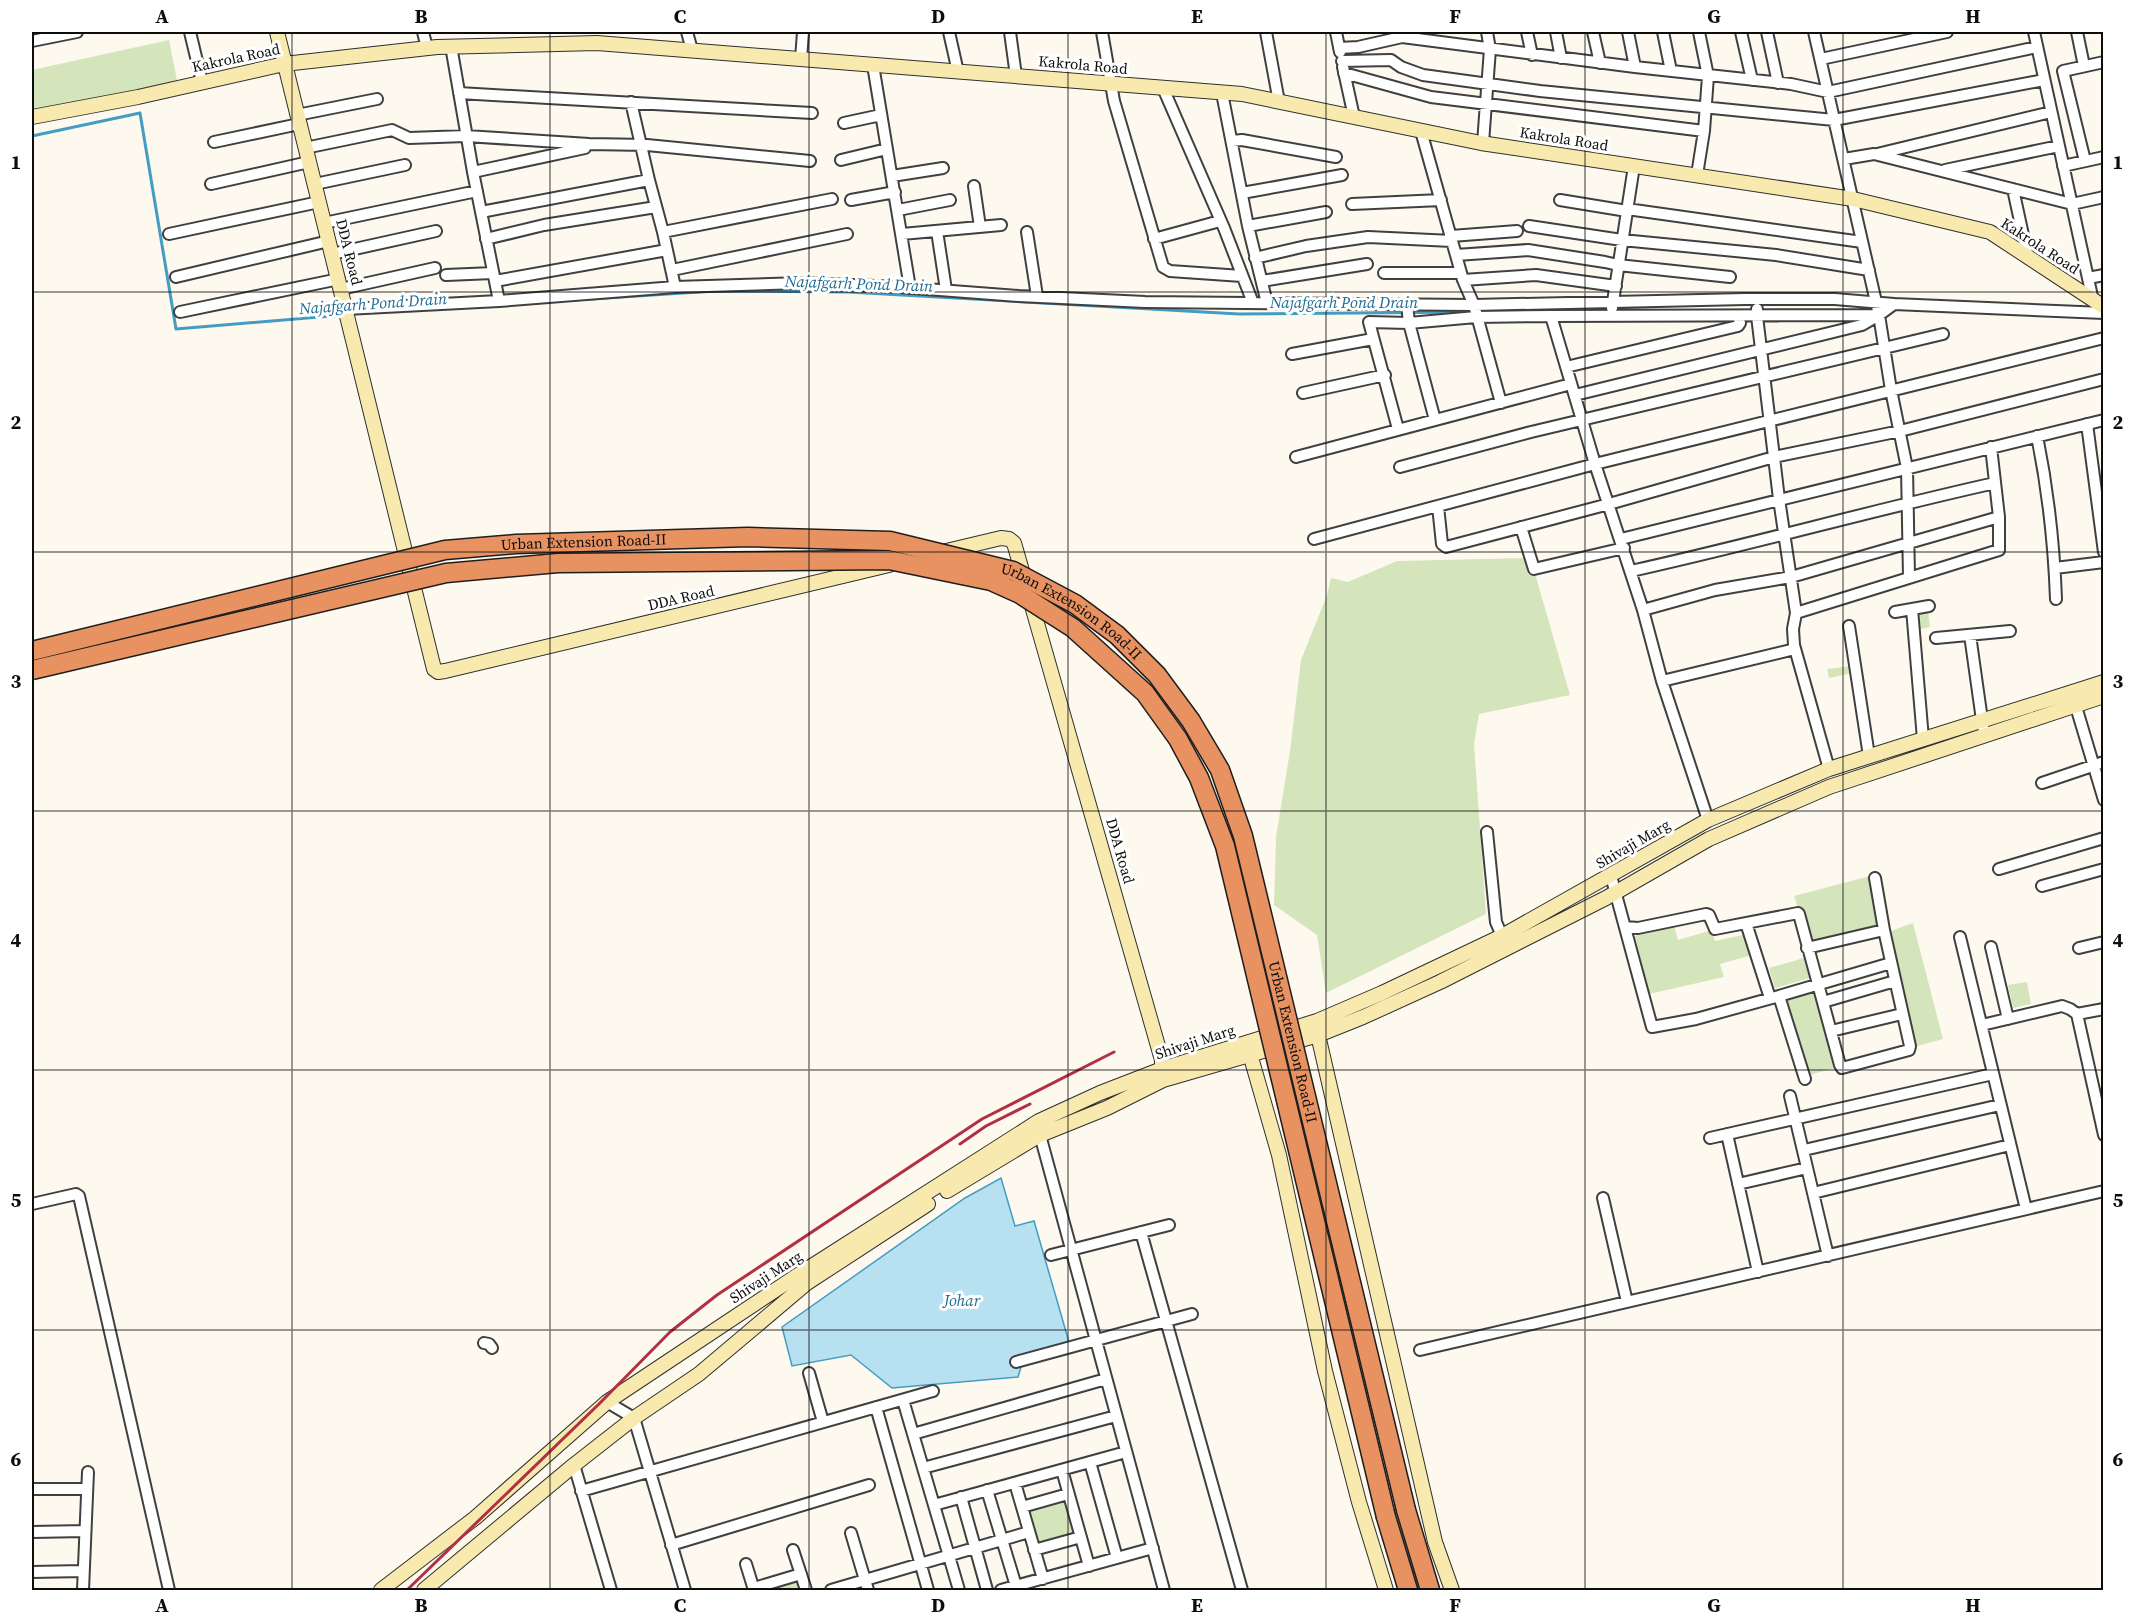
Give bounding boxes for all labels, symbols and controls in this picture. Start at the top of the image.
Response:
text: A [155,2,169,30]
text: B [414,2,428,30]
text: C [674,2,686,30]
text: D [931,2,945,30]
text: E [1191,2,1203,30]
text: F [1449,2,1461,30]
text: G [1707,2,1721,30]
text: H [1965,2,1981,30]
street label: Kakrola Road [190,38,282,77]
street label: Kakrola Road [1038,50,1129,79]
street label: Kakrola Road [1518,121,1610,156]
text: 1 [11,148,21,176]
text: 1 [2113,148,2123,176]
street label: Kakrola Road [1997,212,2084,279]
street label: DDA Road [331,217,368,288]
water label: Najafgarh Pond Drain [784,269,933,297]
water label: Najafgarh Pond Drain [297,287,448,319]
water label: Najafgarh Pond Drain [1269,291,1418,313]
text: 2 [11,408,22,436]
text: 2 [2113,408,2124,436]
street label: Urban Extension Road-II [500,528,667,555]
street label: Urban Extension Road-II [999,557,1147,664]
street label: DDA Road [646,580,717,615]
text: 3 [11,667,22,695]
text: 3 [2113,667,2124,695]
street label: Shivaji Marg [1592,814,1674,873]
street label: DDA Road [1101,816,1140,887]
text: 4 [11,926,22,954]
text: 4 [2113,926,2124,954]
street label: Urban Extension Road-II [1264,959,1323,1125]
street label: Shivaji Marg [1152,1019,1238,1064]
text: 5 [11,1186,22,1214]
text: 5 [2113,1186,2124,1214]
street label: Shivaji Marg [725,1245,806,1308]
water label: Johar [942,1289,981,1311]
text: 6 [11,1445,22,1473]
text: 6 [2113,1445,2124,1473]
text: A [155,1591,169,1619]
text: B [414,1591,428,1619]
text: C [674,1591,686,1619]
text: D [931,1591,945,1619]
text: E [1191,1591,1203,1619]
text: F [1449,1591,1461,1619]
text: G [1707,1591,1721,1619]
text: H [1965,1591,1981,1619]

